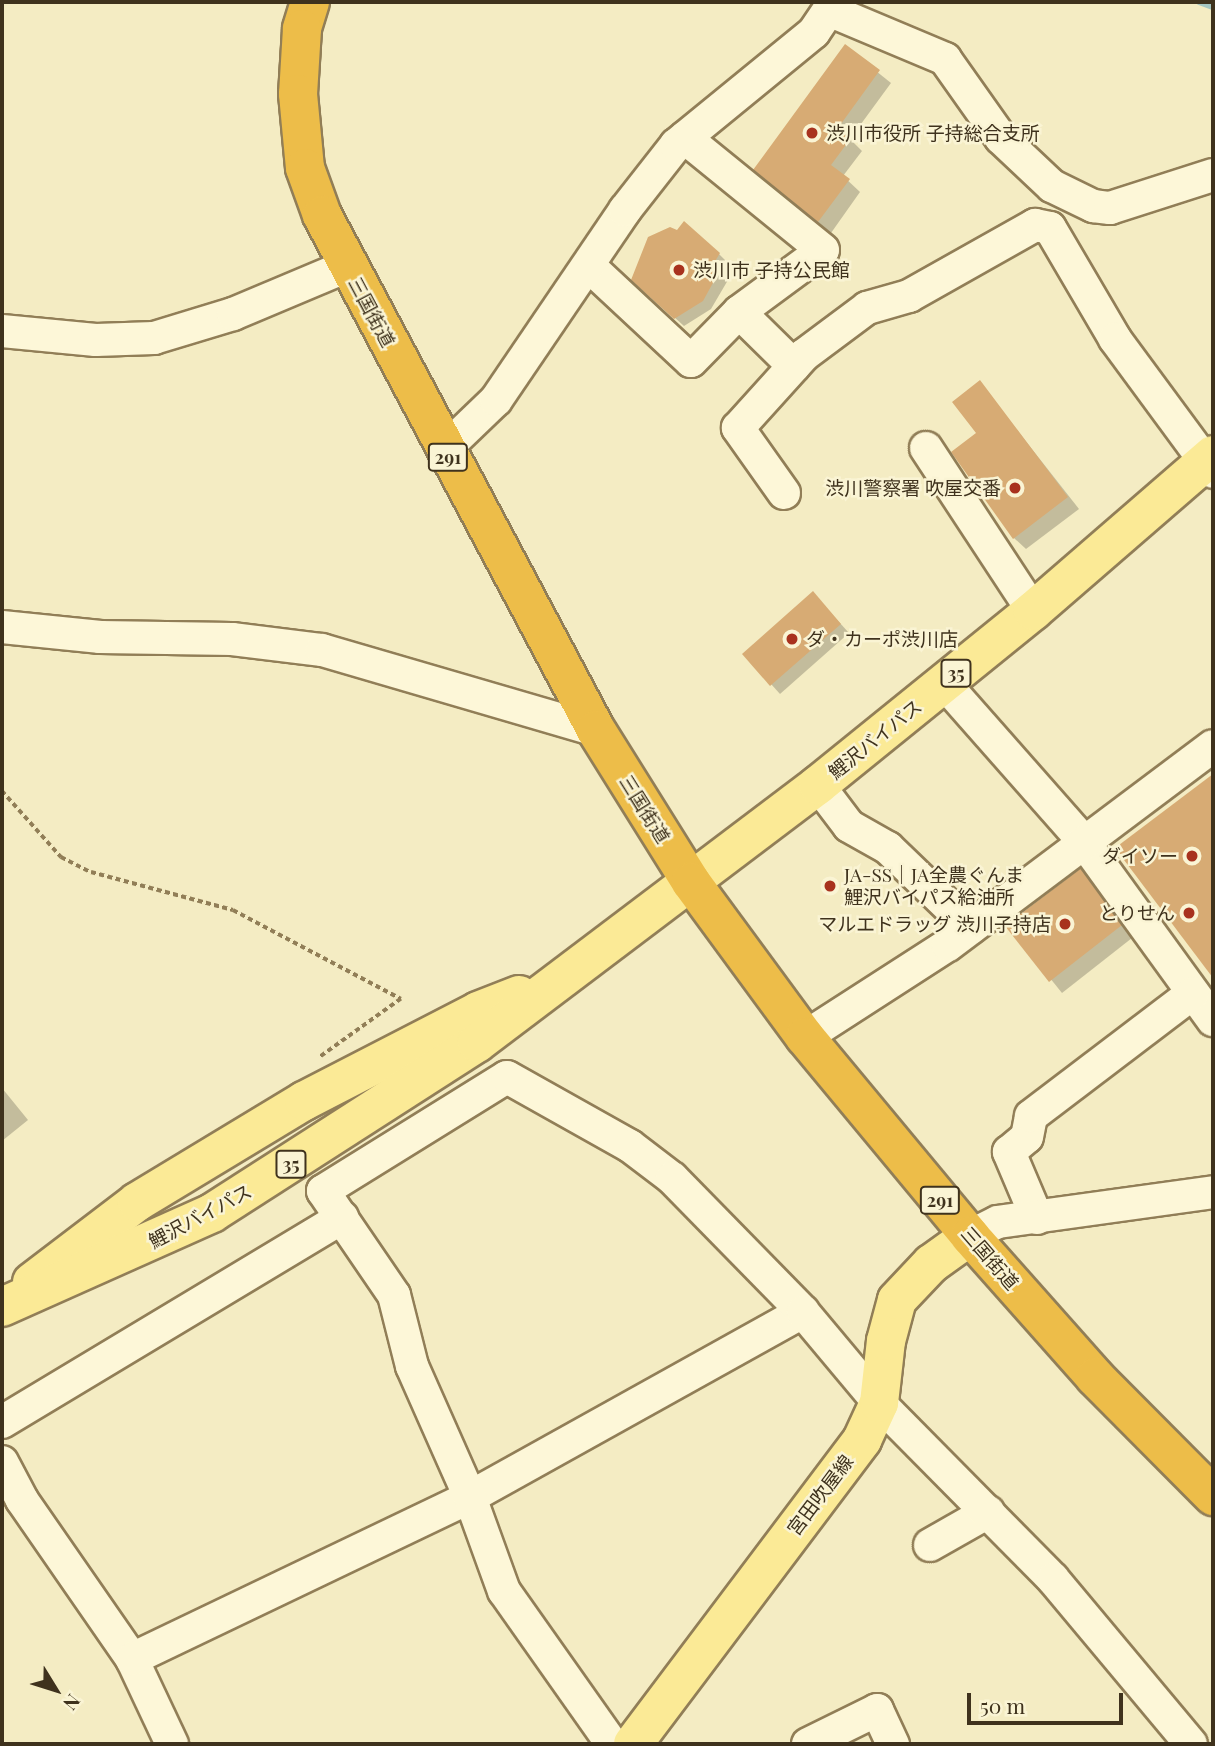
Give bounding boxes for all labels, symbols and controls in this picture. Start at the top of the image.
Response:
place label: 渋川市役所 子持総合支所 [826,122,1040,144]
marker: 渋川市役所 子持総合支所 [804,125,820,141]
place label: 渋川市 子持公民館 [693,259,850,281]
marker: 渋川市 子持公民館 [671,262,687,278]
street label: 三国街道 [344,273,400,351]
road number: 291 [427,443,469,472]
place label: 渋川警察署 吹屋交番 [825,477,1001,499]
marker: 渋川警察署 吹屋交番 [1007,480,1023,496]
place label: ダ・カーポ渋川店 [806,628,958,650]
marker: ダ・カーポ渋川店 [784,631,800,647]
road number: 35 [940,658,972,688]
street label: 鯉沢バイパス [824,694,926,784]
street label: 三国街道 [615,771,675,847]
place label: ダイソー [1102,845,1178,867]
marker: ダイソー [1184,848,1200,864]
place label: JA-SS｜JA全農ぐんま 鯉沢バイパス給油所 [844,864,1024,908]
marker: JA-SS｜JA全農ぐんま 鯉沢バイパス給油所 [822,878,838,894]
place label: とりせん [1099,902,1175,924]
marker: とりせん [1181,905,1197,921]
place label: マルエドラッグ 渋川子持店 [818,913,1051,935]
marker: マルエドラッグ 渋川子持店 [1057,916,1073,932]
road number: 35 [275,1149,307,1178]
street label: 鯉沢バイパス [144,1179,256,1253]
road number: 291 [919,1185,961,1214]
street label: 三国街道 [956,1222,1024,1294]
street label: 宮田吹屋線 [782,1450,858,1540]
north arrow [21,1655,91,1725]
scale bar [970,1680,1126,1724]
text: N [58,1690,87,1716]
text: 50 m [980,1691,1025,1719]

